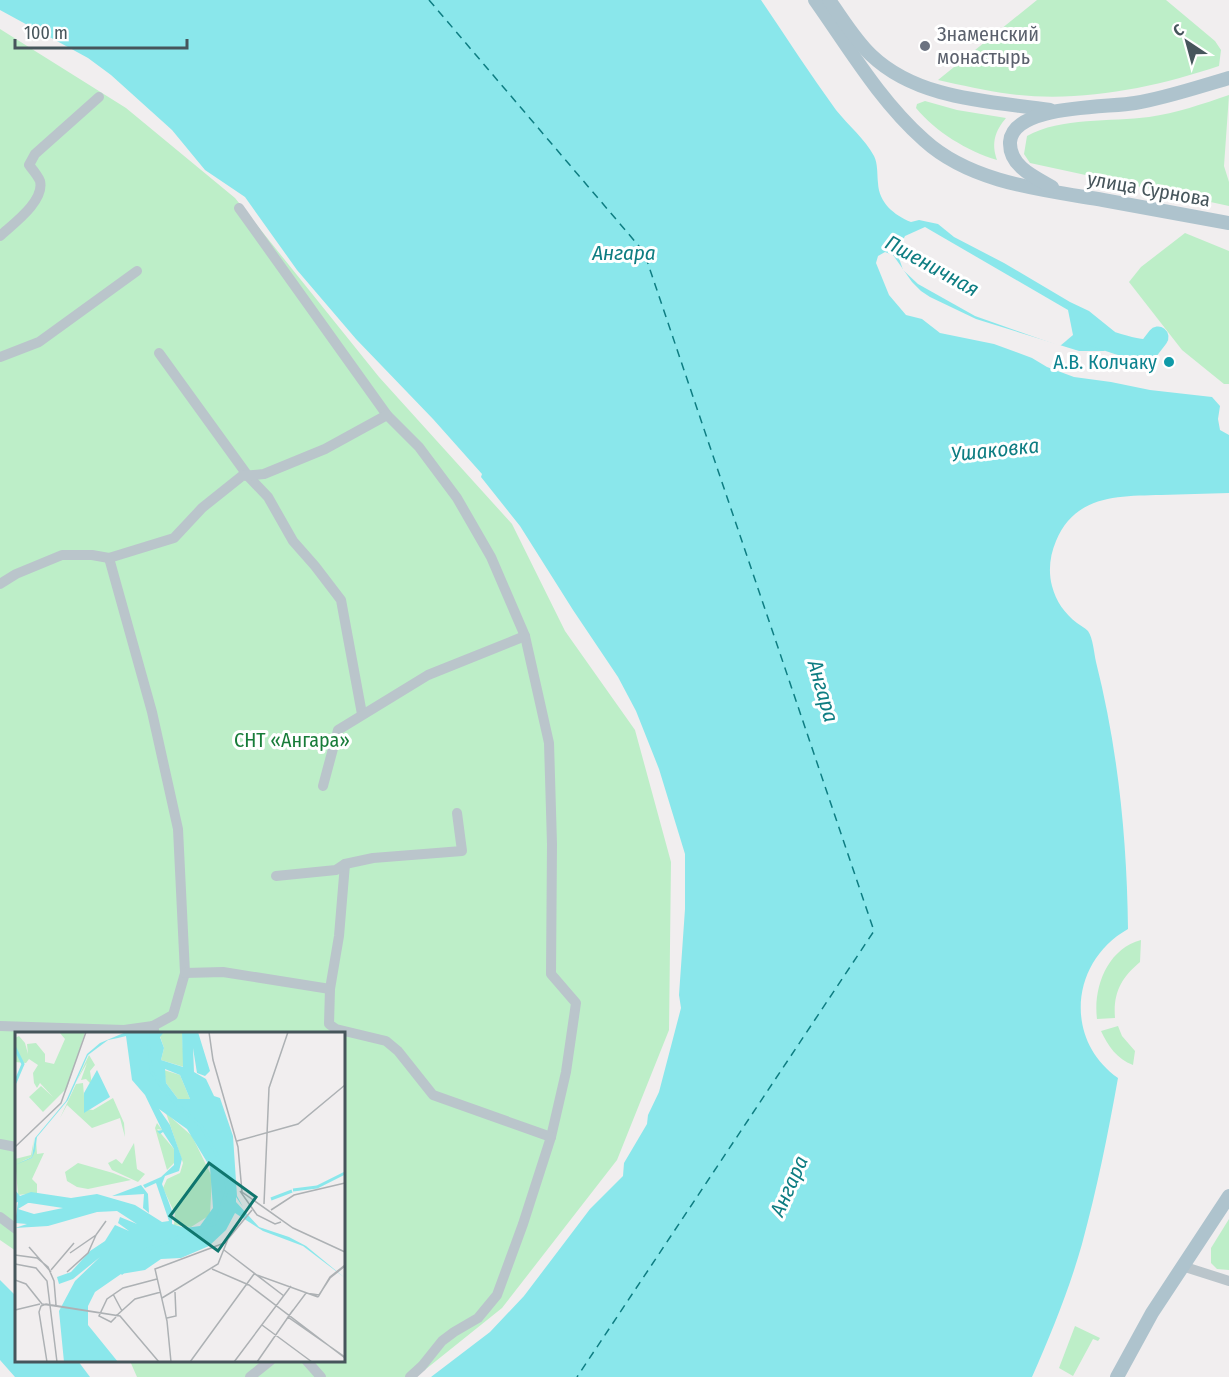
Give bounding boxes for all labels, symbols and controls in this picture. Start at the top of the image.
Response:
scale bar [15,12,188,50]
north arrow [1157,12,1217,72]
text: С [1169,20,1188,40]
text: 100 m [24,22,68,44]
place label: Знаменский монастырь [937,22,1039,69]
marker: Знаменский монастырь [918,39,932,53]
street label: улица Сурнова [1086,166,1212,212]
water label: Пшеничная [881,230,983,302]
water label: Ангара [591,240,656,266]
place label: А.В. Колчаку [1053,350,1157,374]
marker: А.В. Колчаку [1162,355,1176,369]
water label: Ушаковка [950,432,1040,468]
water label: Ангара [801,656,844,725]
park label: СНТ «Ангара» [234,728,350,752]
inset map [15,1032,345,1362]
water label: Ангара [764,1152,814,1221]

